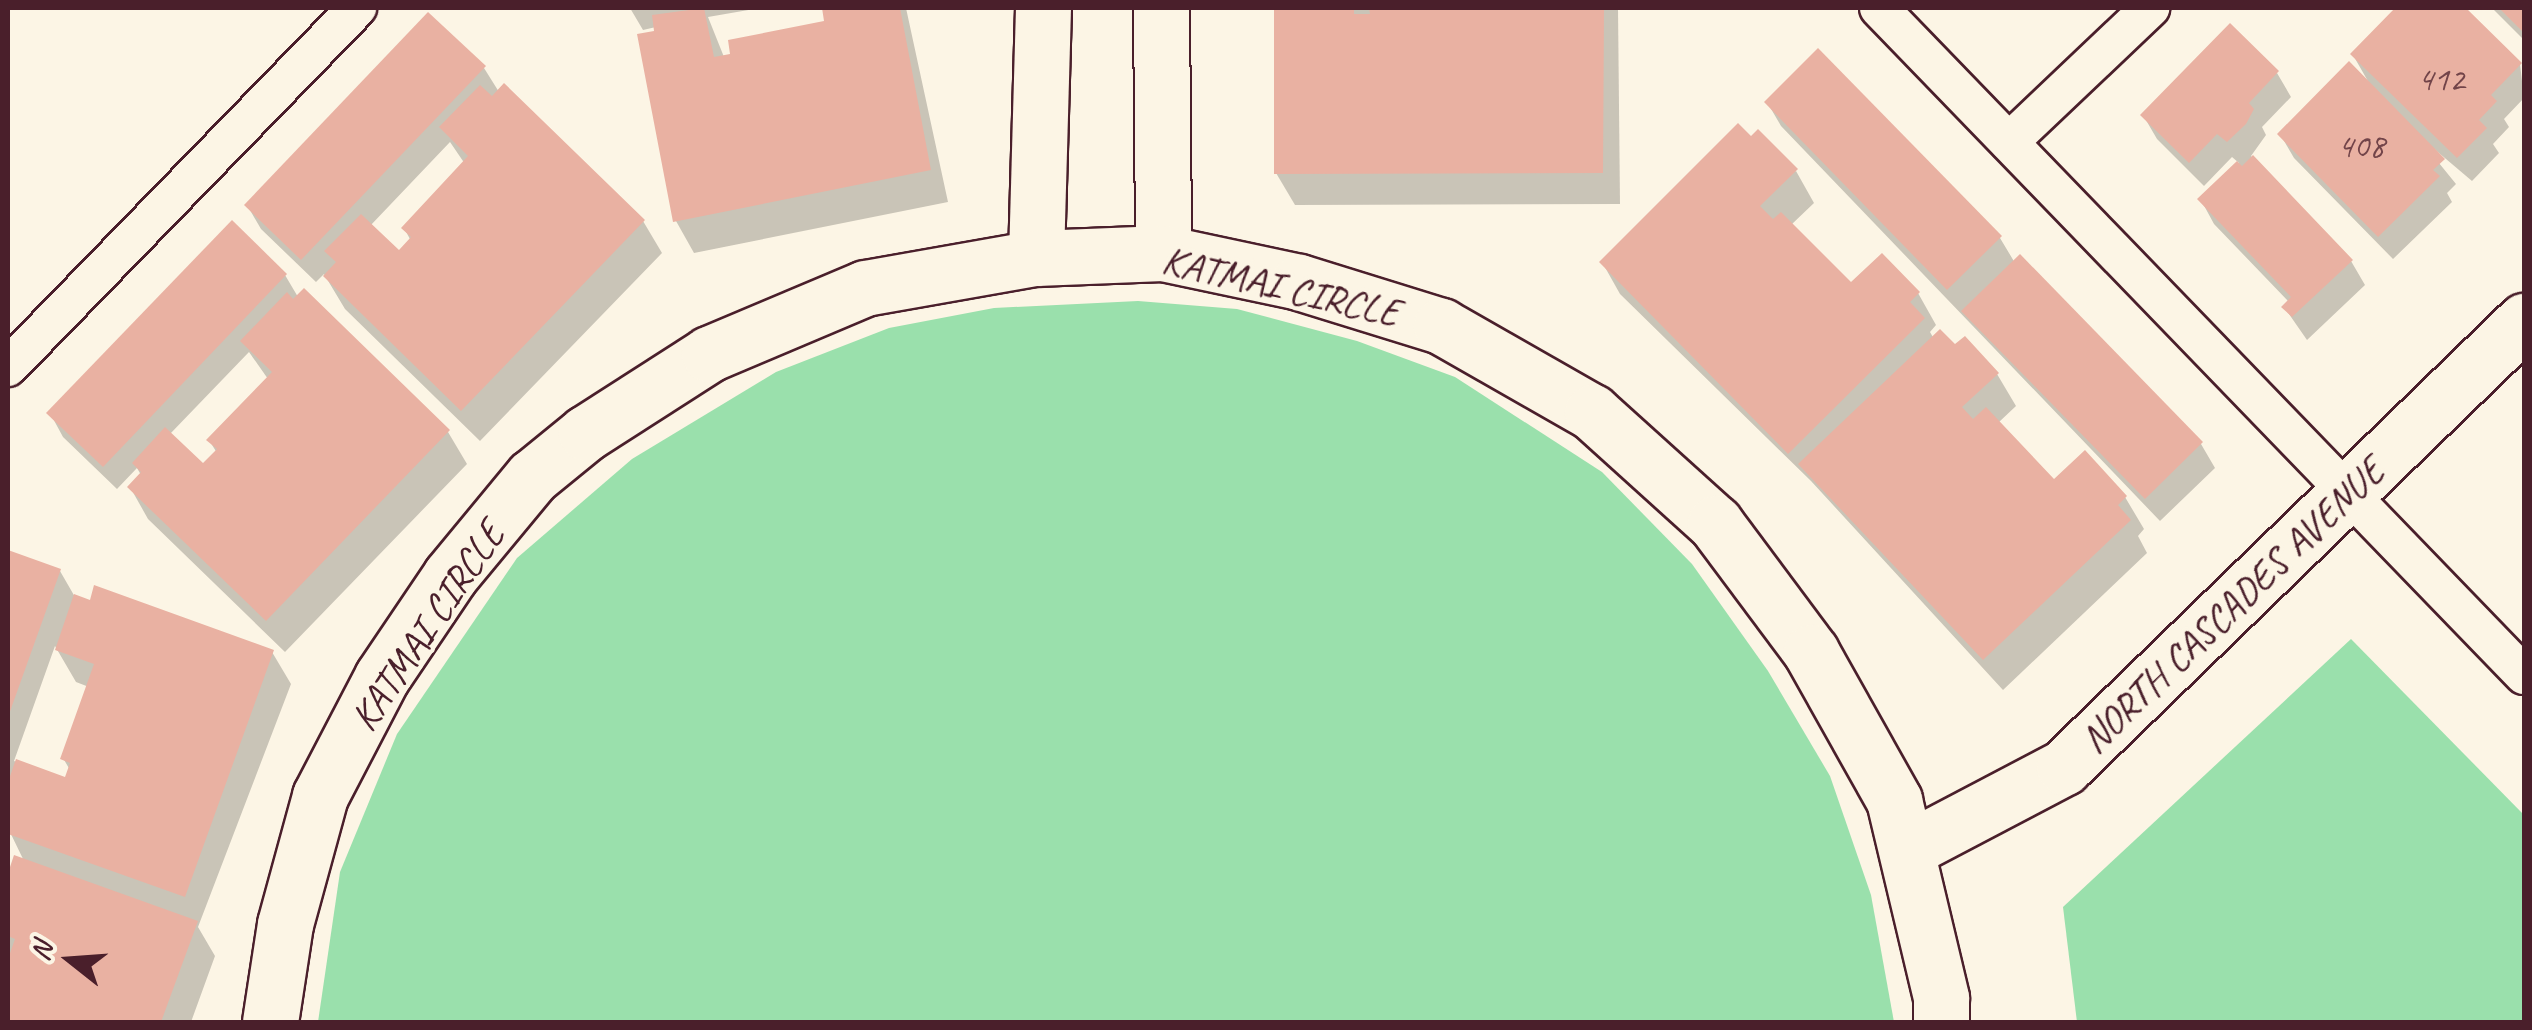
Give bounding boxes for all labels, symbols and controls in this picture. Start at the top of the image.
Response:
house number: 412 [2417,58,2465,100]
house number: 408 [2337,125,2385,167]
street label: KATMAI CIRCLE [1158,235,1404,337]
street label: NORTH CASCADES AVENUE [2070,448,2394,762]
street label: KATMAI CIRCLE [339,512,515,740]
north arrow [20,910,120,1010]
text: N [22,938,60,964]

